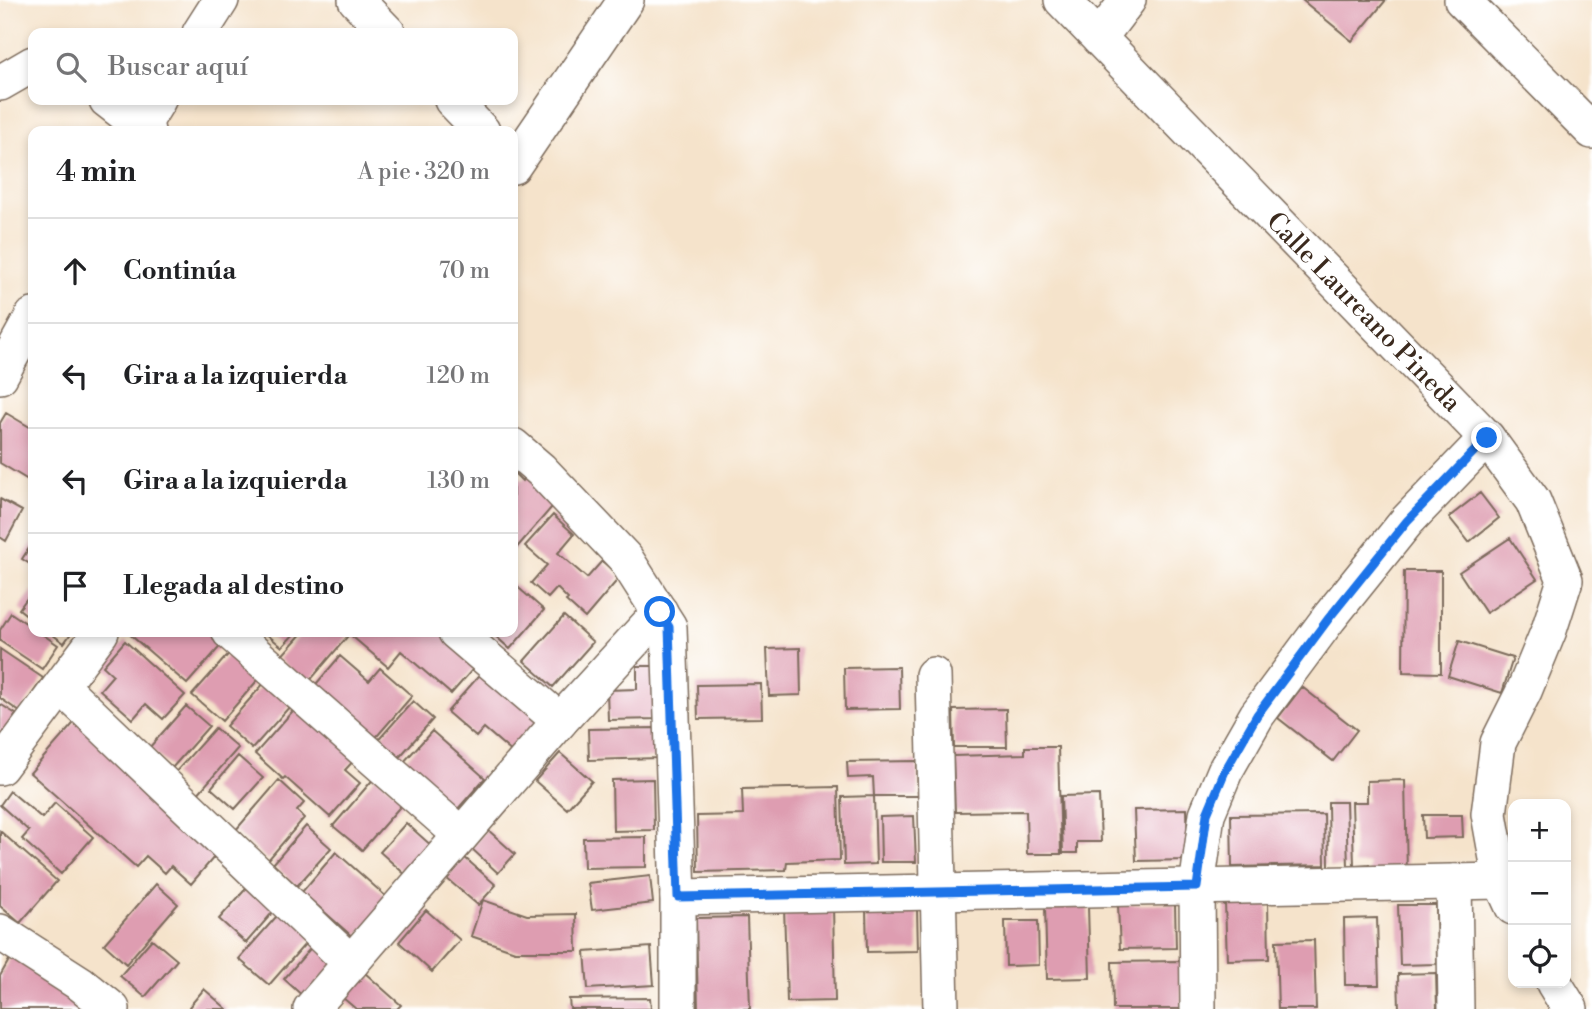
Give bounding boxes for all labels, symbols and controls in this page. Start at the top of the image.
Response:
search box [28,28,518,105]
icon: search [52,48,90,86]
text: Buscar aquí [108,51,248,83]
text: 4 min [56,153,136,191]
text: A pie · 320 m [358,158,490,186]
street label: Calle Laureano Pineda [1259,206,1468,419]
icon: ahead [56,252,94,290]
text: Continúa [123,255,236,287]
text: 70 m [439,257,490,285]
icon: left [56,357,94,395]
text: Gira a la izquierda [123,360,347,392]
text: 120 m [426,362,490,390]
route end [1471,422,1502,453]
icon: left [56,462,94,500]
text: Gira a la izquierda [123,465,347,497]
text: 130 m [427,467,490,495]
icon: arrive [56,567,94,605]
text: Llegada al destino [123,570,344,602]
route start [644,596,675,627]
map controls [1508,799,1571,988]
button: + [1508,799,1571,862]
button: − [1508,862,1571,925]
button: locate [1508,925,1571,988]

